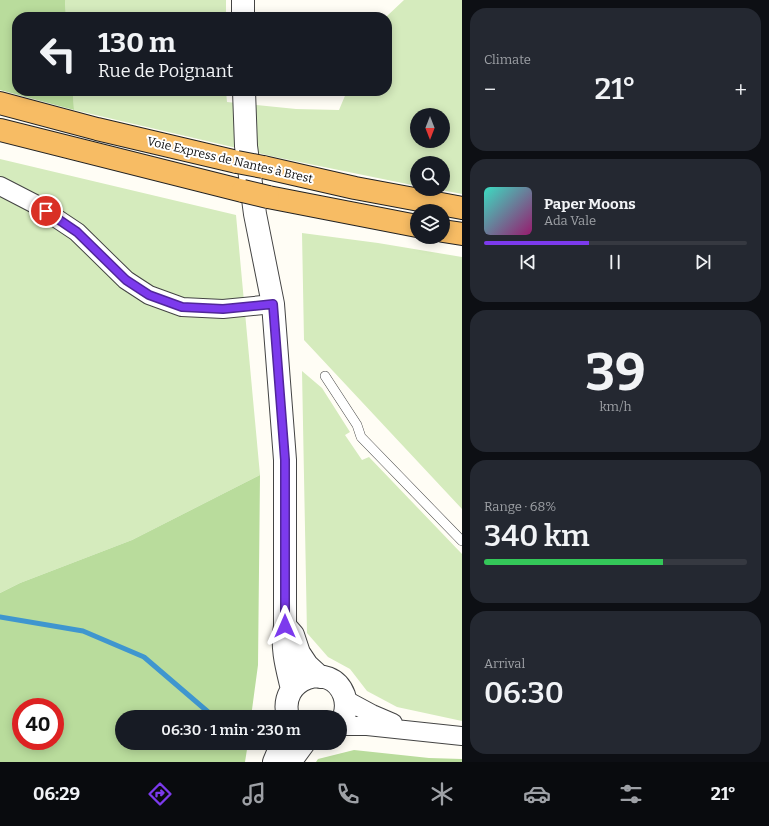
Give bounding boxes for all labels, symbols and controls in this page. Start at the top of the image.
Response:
text: 130 m [98,26,176,59]
icon: left [32,28,84,80]
text: Climate [484,52,531,67]
text: Rue de Poignant [98,60,233,82]
text: 21° [595,71,636,107]
text: − [484,76,496,103]
text: + [734,76,747,103]
north arrow [410,108,450,148]
map controls [410,108,450,244]
street label: Voie Express de Nantes à Brest [146,134,315,186]
button: search [410,156,450,196]
pin [29,194,63,228]
text: Paper Moons [544,195,636,213]
icon: arrive [35,200,57,222]
button: layers [410,204,450,244]
text: Ada Vale [544,213,596,228]
icon: previous [517,251,539,273]
icon: pause [604,251,626,273]
icon: next [692,251,714,273]
text: 39 [585,341,646,404]
text: km/h [599,399,632,414]
text: Range · 68% [484,499,556,514]
text: 340 km [484,518,590,554]
position arrow [264,605,306,647]
text: Arrival [484,656,525,671]
text: 06:30 [484,675,564,711]
speed limit sign: 40 [12,698,64,750]
text: 06:30 · 1 min · 230 m [161,721,301,739]
icon: directions [146,780,174,808]
icon: music [240,780,268,808]
icon: phone [334,780,362,808]
icon: climate [428,780,456,808]
icon: car [523,780,551,808]
icon: filters [617,780,645,808]
text: 06:29 [33,783,80,805]
text: 21° [711,783,736,805]

